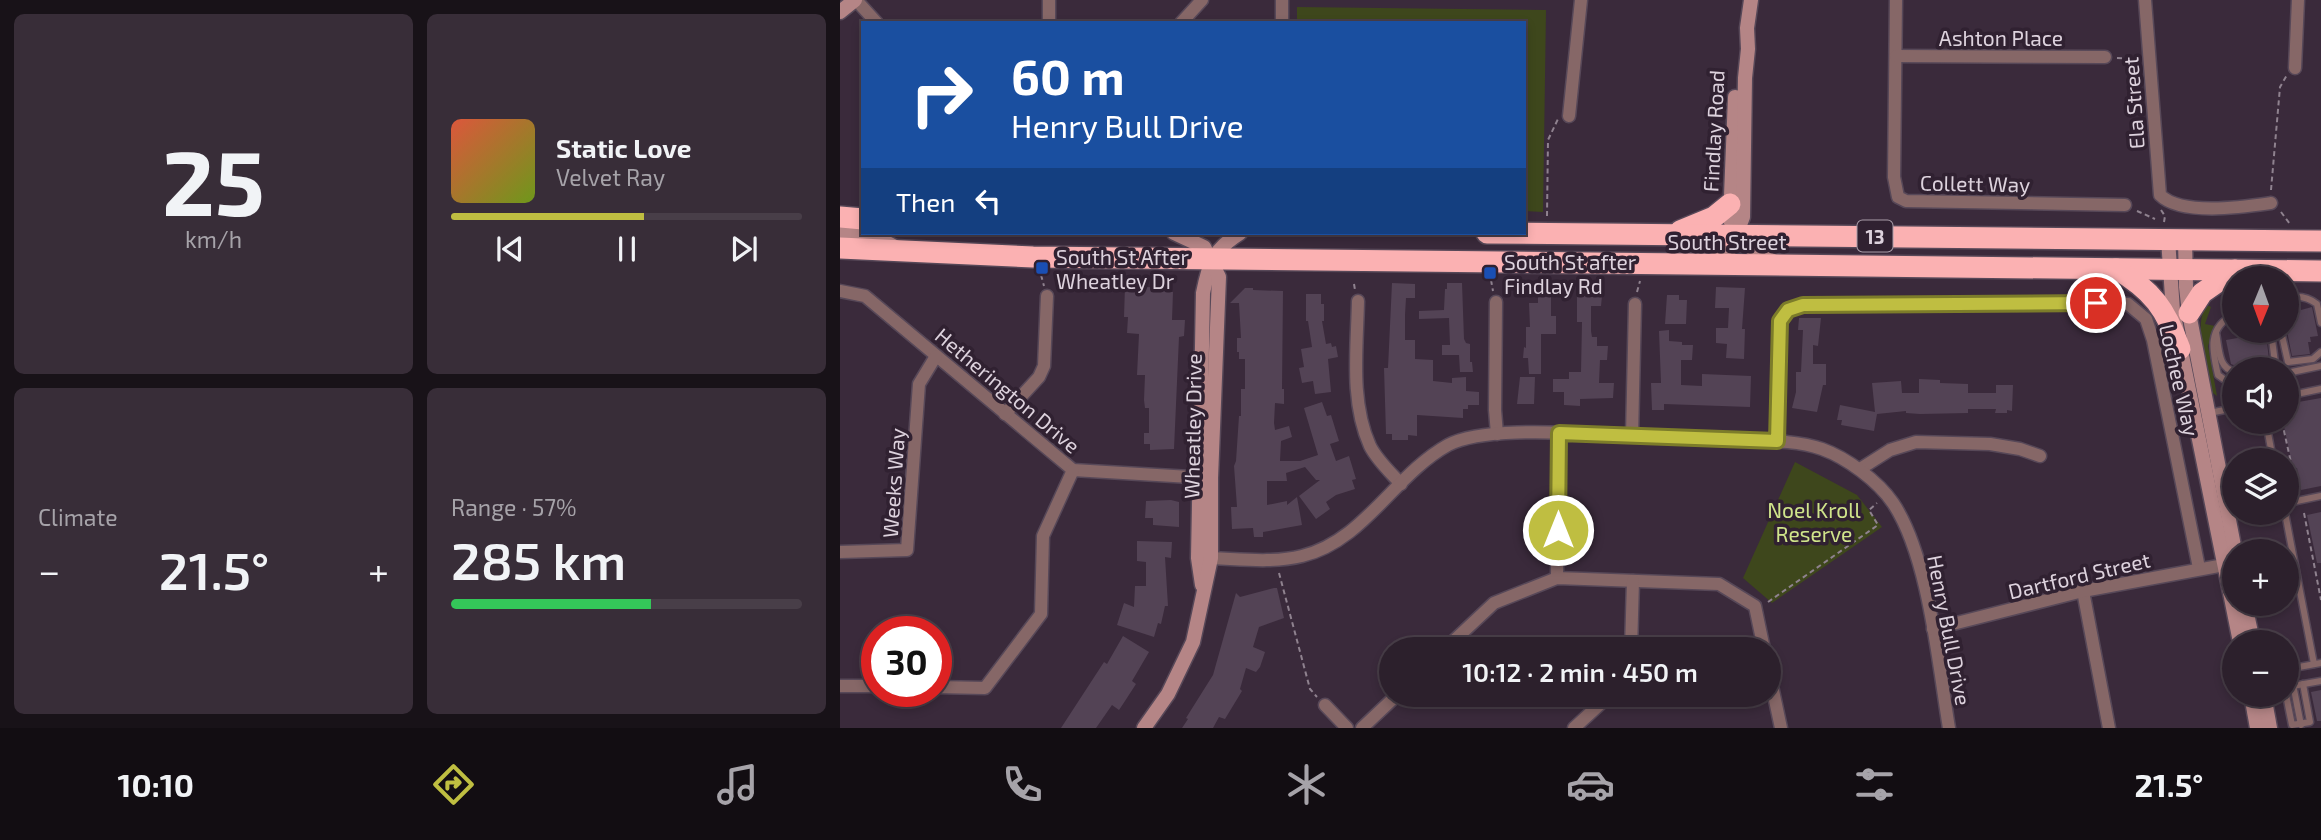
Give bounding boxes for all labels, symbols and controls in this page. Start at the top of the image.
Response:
street label: Ashton Place [1939,25,2063,50]
text: 60 m [1011,46,1125,105]
icon: right [896,49,987,140]
street label: Ela Street [2117,56,2149,150]
street label: Findlay Road [1697,69,1729,193]
text: Henry Bull Drive [1011,106,1244,144]
text: 25 [162,125,265,234]
text: Static Love [556,132,692,163]
text: Velvet Ray [556,163,665,191]
street label: Collett Way [1920,170,2030,196]
icon: left [969,182,1007,220]
text: Then [896,186,955,217]
road number: 13 [1858,220,1892,252]
text: km/h [185,225,242,253]
street label: South Street [1668,229,1786,254]
icon: previous [491,230,529,268]
icon: pause [608,230,646,268]
icon: next [725,230,763,268]
place label: South St After Wheatley Dr [1056,244,1190,293]
place label: South St after Findlay Rd [1504,249,1637,298]
marker: South St After Wheatley Dr [1034,260,1050,276]
marker: South St after Findlay Rd [1482,265,1498,281]
north arrow [2222,266,2300,343]
map controls [2222,266,2299,707]
pin [2066,273,2126,333]
icon: arrive [2077,284,2115,322]
street label: Lochee Way [2155,321,2205,439]
street label: Hetherington Drive [931,322,1085,458]
street label: Wheatley Drive [1178,353,1206,499]
button: sound [2222,357,2299,434]
street label: Weeks Way [877,427,909,539]
button: layers [2222,448,2299,525]
text: Range · 57% [451,493,577,521]
position arrow [1521,493,1595,567]
park label: Noel Kroll Reserve [1767,497,1861,546]
text: Climate [38,503,118,531]
text: 285 km [451,528,626,590]
text: 21.5° [159,538,269,600]
button: + [2222,539,2299,616]
text: − [38,547,60,593]
text: + [368,547,389,593]
street label: Dartford Street [2006,547,2152,603]
street label: Henry Bull Drive [1923,553,1977,707]
speed limit sign: 30 [861,616,952,707]
button: − [2222,630,2299,707]
text: 10:12 · 2 min · 450 m [1462,656,1698,687]
icon: directions [429,760,478,809]
icon: music [713,760,762,809]
icon: phone [998,760,1047,809]
icon: climate [1282,760,1331,809]
icon: car [1566,760,1615,809]
icon: filters [1850,760,1899,809]
text: 10:10 [118,765,194,803]
text: 21.5° [2134,765,2203,803]

